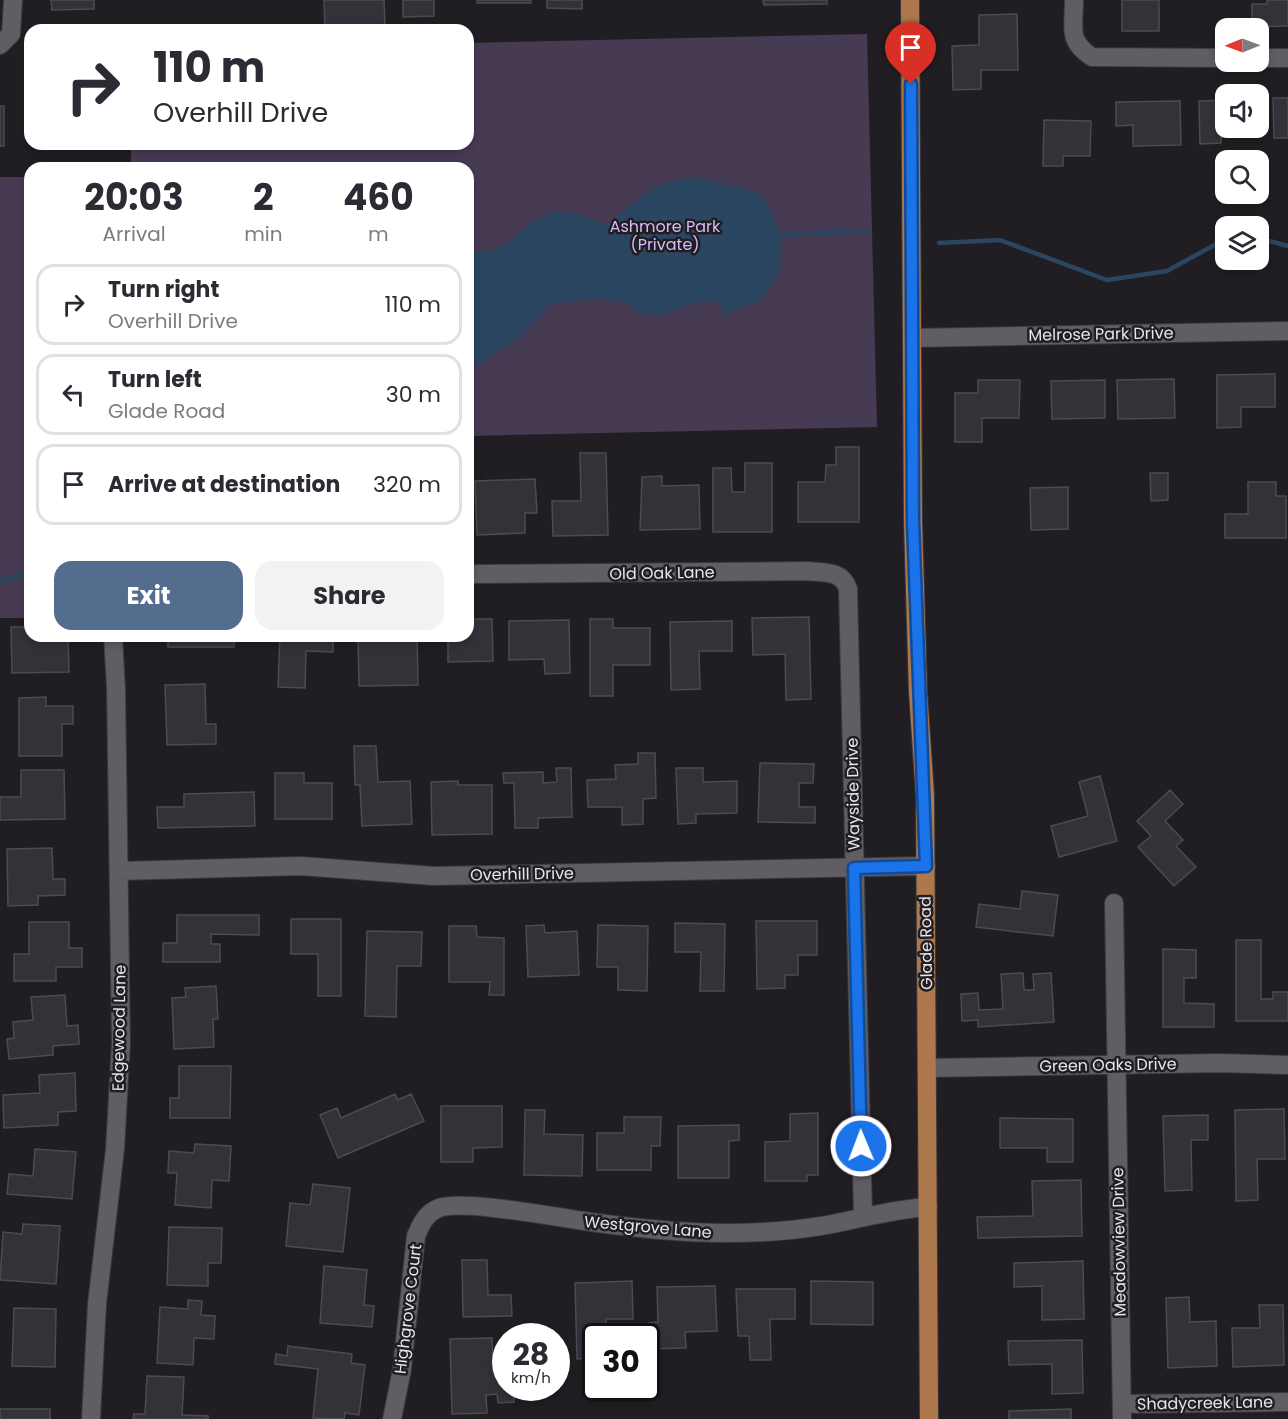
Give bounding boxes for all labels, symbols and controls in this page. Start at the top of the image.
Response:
north arrow [1215,18,1269,72]
map controls [1215,18,1269,270]
pin [885,22,936,84]
icon: arrive [894,31,927,64]
text: 110 m [153,38,265,97]
icon: right [54,48,132,126]
button: sound [1215,84,1269,138]
text: Overhill Drive [153,94,328,131]
button: search [1215,150,1269,204]
text: 20:03 [84,172,184,223]
text: 2 [253,172,274,223]
text: 460 [343,172,414,223]
park label: Ashmore Park (Private) [610,215,721,256]
button: layers [1215,216,1269,270]
text: Arrival [103,220,166,248]
text: min [244,220,283,248]
text: m [368,220,389,248]
text: Turn right [108,274,219,305]
icon: right [57,288,90,321]
text: 110 m [385,289,441,320]
text: Overhill Drive [108,307,238,335]
street label: Melrose Park Drive [1028,321,1174,347]
text: Turn left [108,364,202,395]
icon: left [57,378,90,411]
text: 30 m [386,379,441,410]
text: Glade Road [108,397,225,425]
icon: arrive [57,468,90,501]
text: Arrive at destination [108,469,340,500]
text: 320 m [373,469,441,500]
button: Exit [54,561,243,630]
button: Share [255,561,444,630]
street label: Old Oak Lane [609,561,715,585]
street label: Wayside Drive [841,737,865,851]
street label: Overhill Drive [470,862,574,886]
street label: Glade Road [914,896,938,990]
street label: Edgewood Lane [106,965,132,1091]
street label: Green Oaks Drive [1039,1052,1177,1078]
position arrow [829,1114,893,1178]
street label: Meadowview Drive [1106,1167,1132,1317]
street label: Westgrove Lane [583,1210,713,1244]
street label: Highgrove Court [389,1242,427,1375]
speed limit sign: 30 [582,1323,660,1401]
text: 28 [513,1333,549,1376]
text: km/h [511,1367,551,1388]
street label: Shadycreek Lane [1137,1390,1273,1416]

